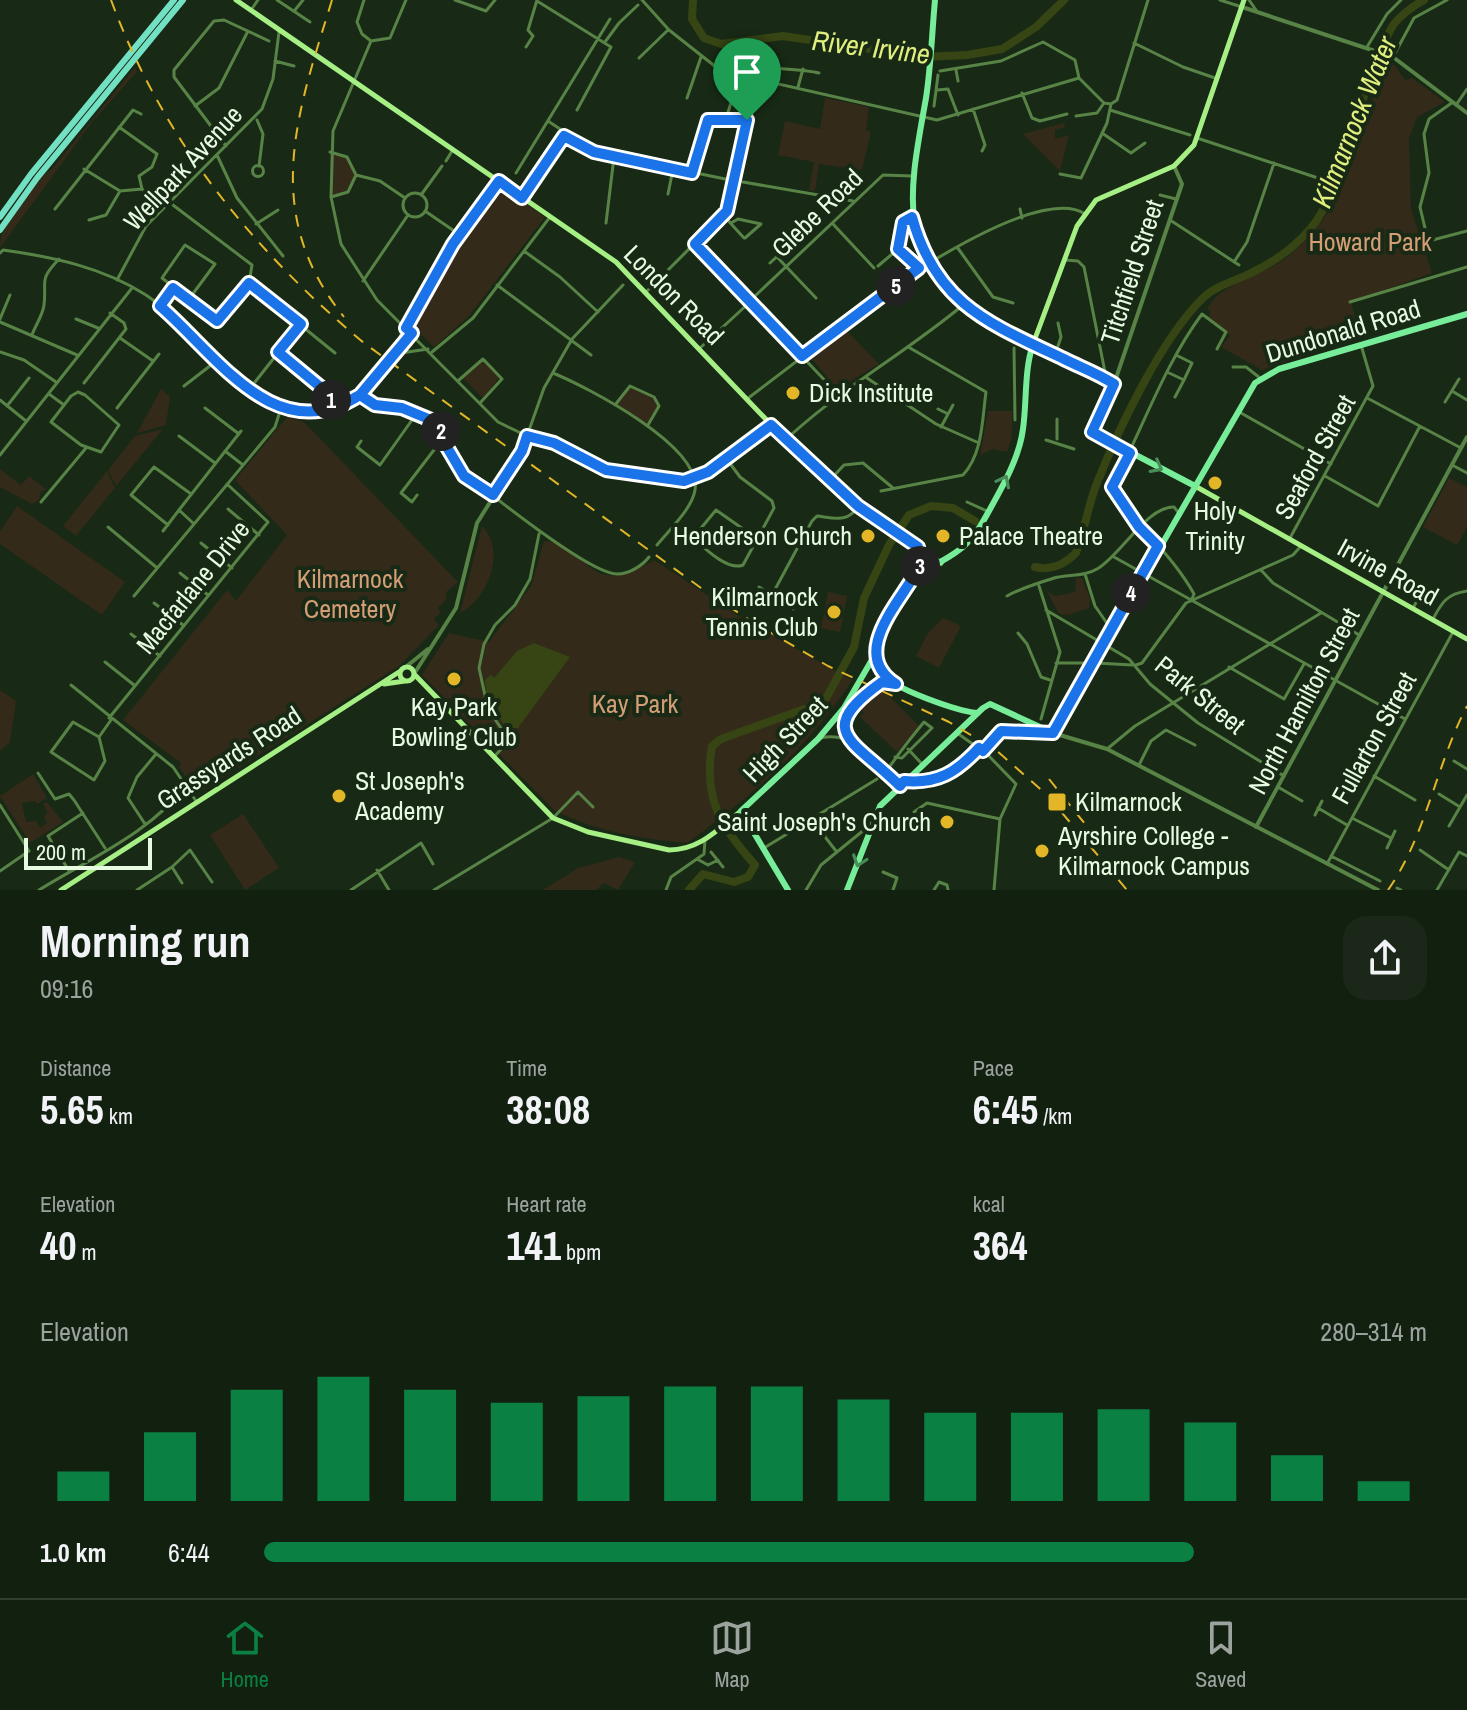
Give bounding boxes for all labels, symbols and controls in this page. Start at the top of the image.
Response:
water label: River Irvine [810,21,932,73]
water label: Kilmarnock Water [1302,29,1406,213]
pin [713,38,781,120]
icon: arrive [725,50,769,94]
street label: Wellpark Avenue [116,97,250,238]
street label: Glebe Road [764,161,870,265]
street label: Titchfield Street [1092,195,1171,349]
park label: Howard Park [1308,224,1432,259]
street label: London Road [617,237,732,352]
pin: 5 [876,266,916,306]
text: 5 [891,271,901,301]
street label: Dundonald Road [1261,290,1424,371]
place label: Dick Institute [809,375,933,410]
pin: 1 [311,380,351,420]
marker: Dick Institute [784,384,802,402]
text: 1 [326,385,336,415]
street label: Seaford Street [1266,388,1363,525]
pin: 2 [421,411,461,451]
text: 2 [436,416,446,446]
one-way arrow [1149,458,1164,473]
one-way arrow [994,474,1010,489]
marker: Holy Trinity [1206,474,1224,492]
place label: Holy Trinity [1185,493,1245,558]
street label: Macfarlane Drive [128,513,257,661]
place label: Henderson Church [673,518,852,553]
place label: Palace Theatre [959,518,1103,553]
marker: Henderson Church [859,527,877,545]
marker: Palace Theatre [934,527,952,545]
street label: Irvine Road [1332,530,1445,614]
pin: 3 [900,546,940,586]
text: 3 [915,551,925,581]
park label: Kilmarnock Cemetery [297,561,404,626]
pin: 4 [1111,573,1151,613]
text: 4 [1126,578,1136,608]
place label: Kilmarnock Tennis Club [705,579,818,644]
street label: North Hamilton Street [1240,601,1367,800]
marker: Kilmarnock Tennis Club [825,603,843,621]
street label: Park Street [1148,647,1253,742]
street label: Fullarton Street [1323,665,1424,810]
marker: Kay Park Bowling Club [445,670,463,688]
park label: Kay Park [592,686,679,721]
street label: High Street [735,688,835,790]
place label: Kay Park Bowling Club [391,689,517,754]
street label: Grassyards Road [150,698,308,817]
place label: St Joseph's Academy [354,763,465,828]
place label: Kilmarnock [1075,784,1182,819]
marker: St Joseph's Academy [330,787,348,805]
marker: Kilmarnock [1046,791,1068,813]
place label: Saint Joseph's Church [717,804,931,839]
marker: Saint Joseph's Church [938,813,956,831]
place label: Ayrshire College - Kilmarnock Campus [1057,818,1250,883]
scale bar [24,834,152,870]
text: 200 m [36,837,86,867]
marker: Ayrshire College - Kilmarnock Campus [1033,842,1051,860]
one-way arrow [852,853,869,867]
text: Morning run [40,911,250,971]
button: share [1343,916,1427,1000]
text: 09:16 [40,971,93,1006]
text: Distance [40,1053,111,1083]
text: Time [506,1053,547,1083]
text: Pace [973,1053,1014,1083]
text: 5.65 [40,1083,104,1136]
text: 38:08 [506,1083,590,1136]
text: 6:45 [973,1083,1038,1136]
text: km [104,1101,133,1131]
text: /km [1038,1101,1072,1131]
text: Elevation [40,1189,115,1219]
text: Heart rate [506,1189,587,1219]
text: kcal [973,1189,1005,1219]
text: 40 [40,1219,76,1272]
text: 141 [506,1219,561,1272]
text: 364 [973,1219,1027,1272]
text: m [76,1237,97,1267]
text: bpm [561,1237,601,1267]
text: Elevation [40,1314,129,1349]
text: 280–314 m [1320,1314,1427,1349]
text: 1.0 km [40,1535,106,1570]
text: 6:44 [168,1535,210,1570]
tab: Home [221,1616,269,1694]
tab: Map [710,1616,754,1694]
tab: Saved [1195,1616,1246,1694]

